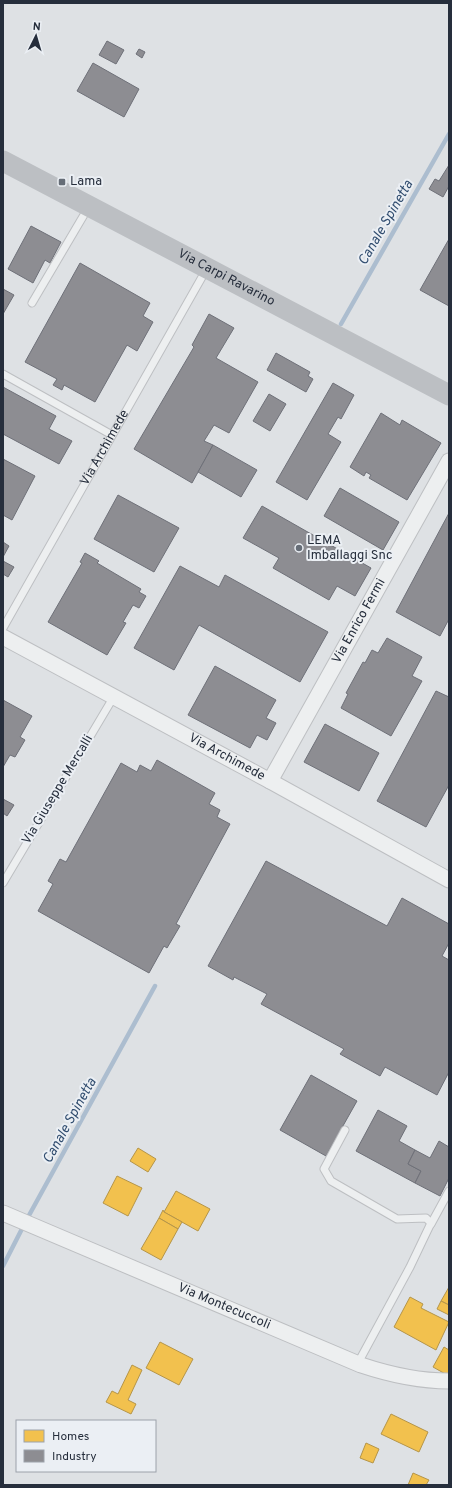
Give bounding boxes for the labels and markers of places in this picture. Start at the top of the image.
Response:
place label: Lama [70,174,102,190]
marker: Lama [57,177,67,187]
place label: LEMA Imballaggi Snc [307,533,393,564]
marker: LEMA Imballaggi Snc [294,543,304,553]

